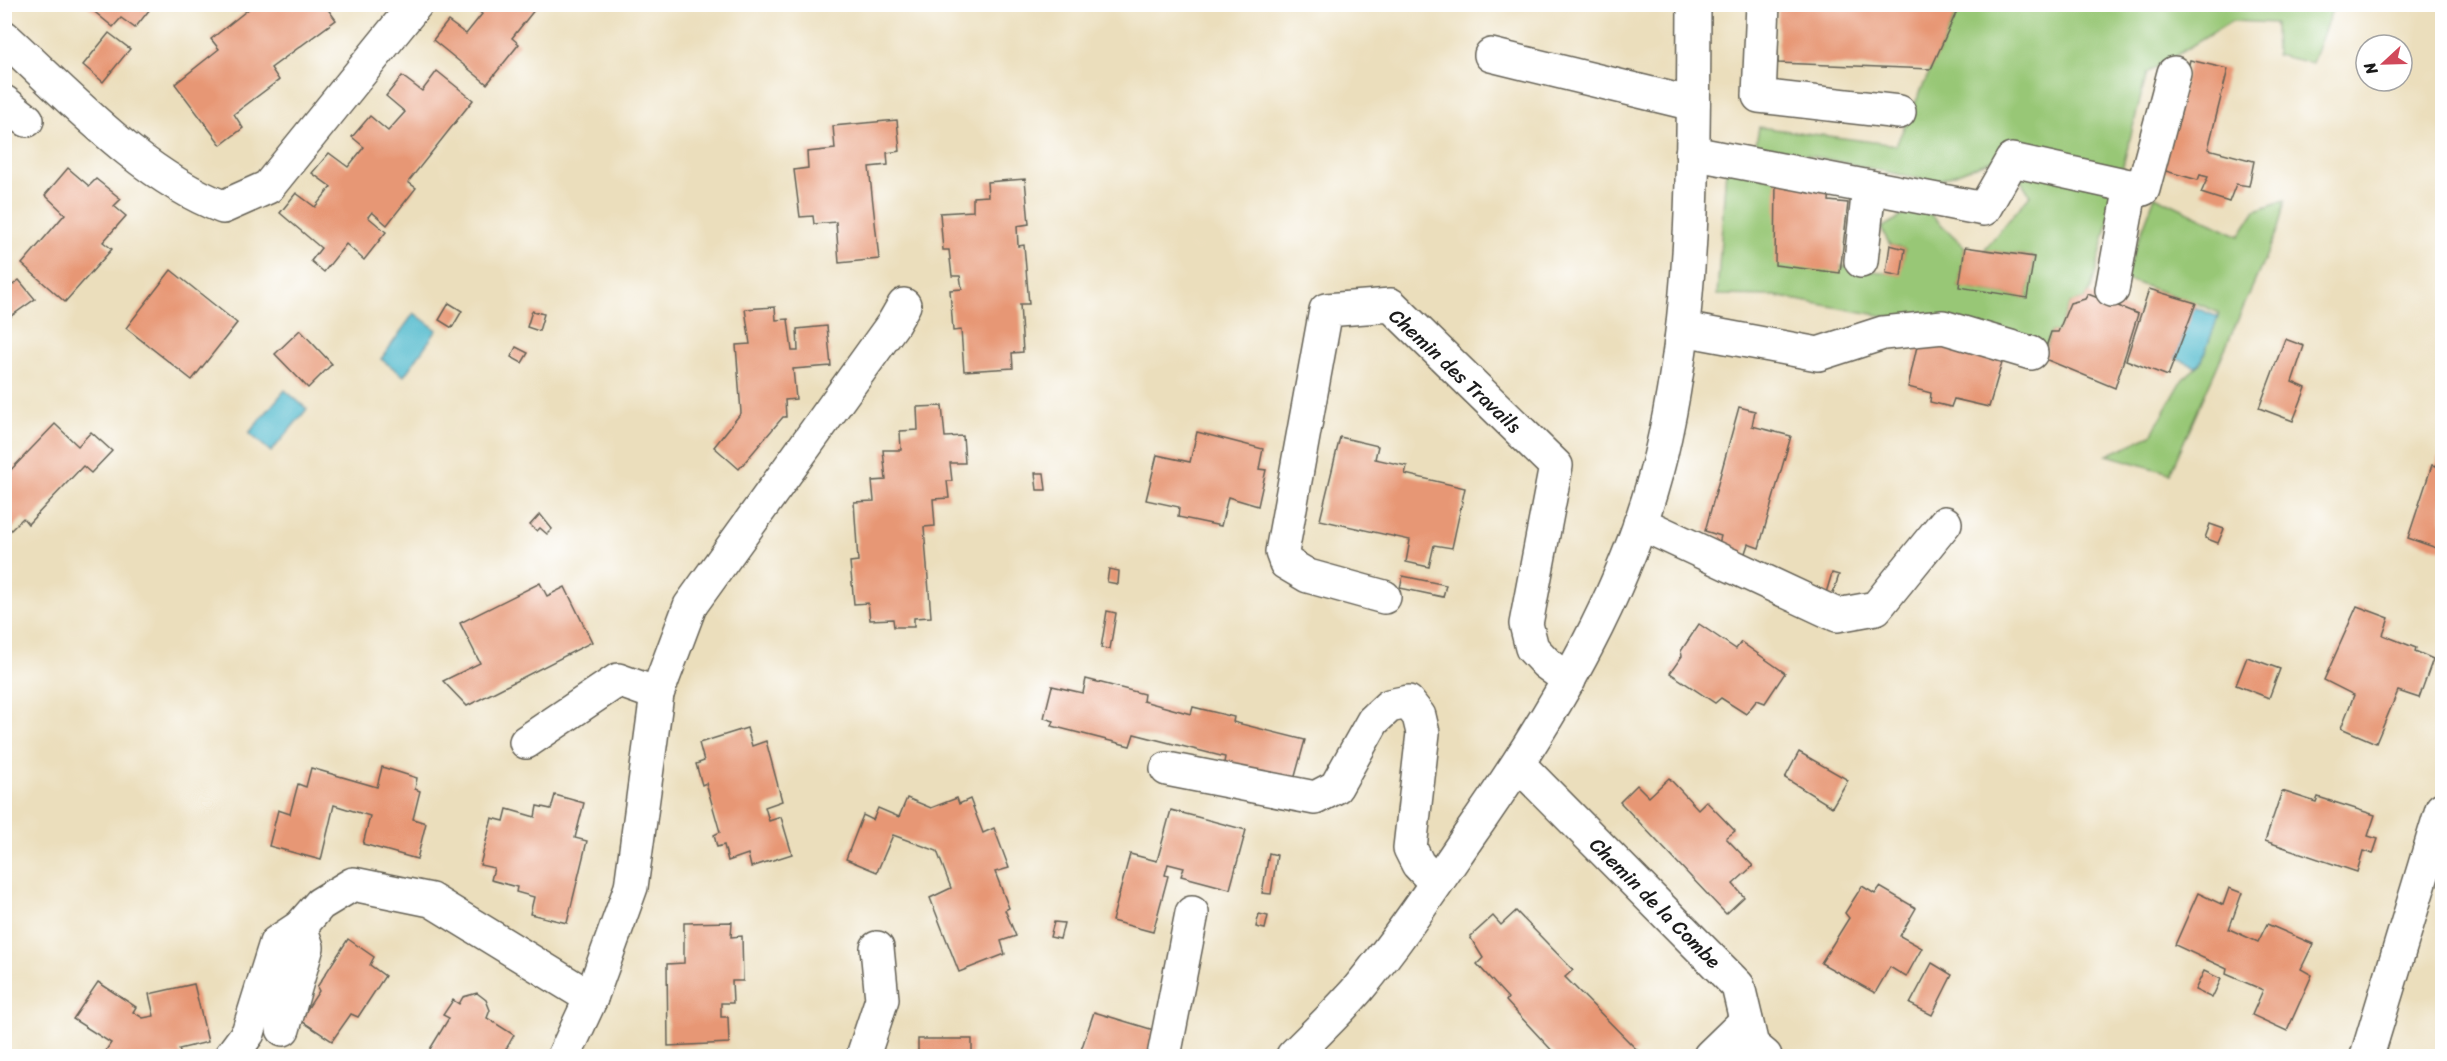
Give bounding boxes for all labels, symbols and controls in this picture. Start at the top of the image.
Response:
north arrow [2354,33,2414,93]
text: N [2355,57,2386,80]
street label: Chemin des Travails [1380,300,1530,443]
street label: Chemin de la Combe [1581,829,1730,978]

